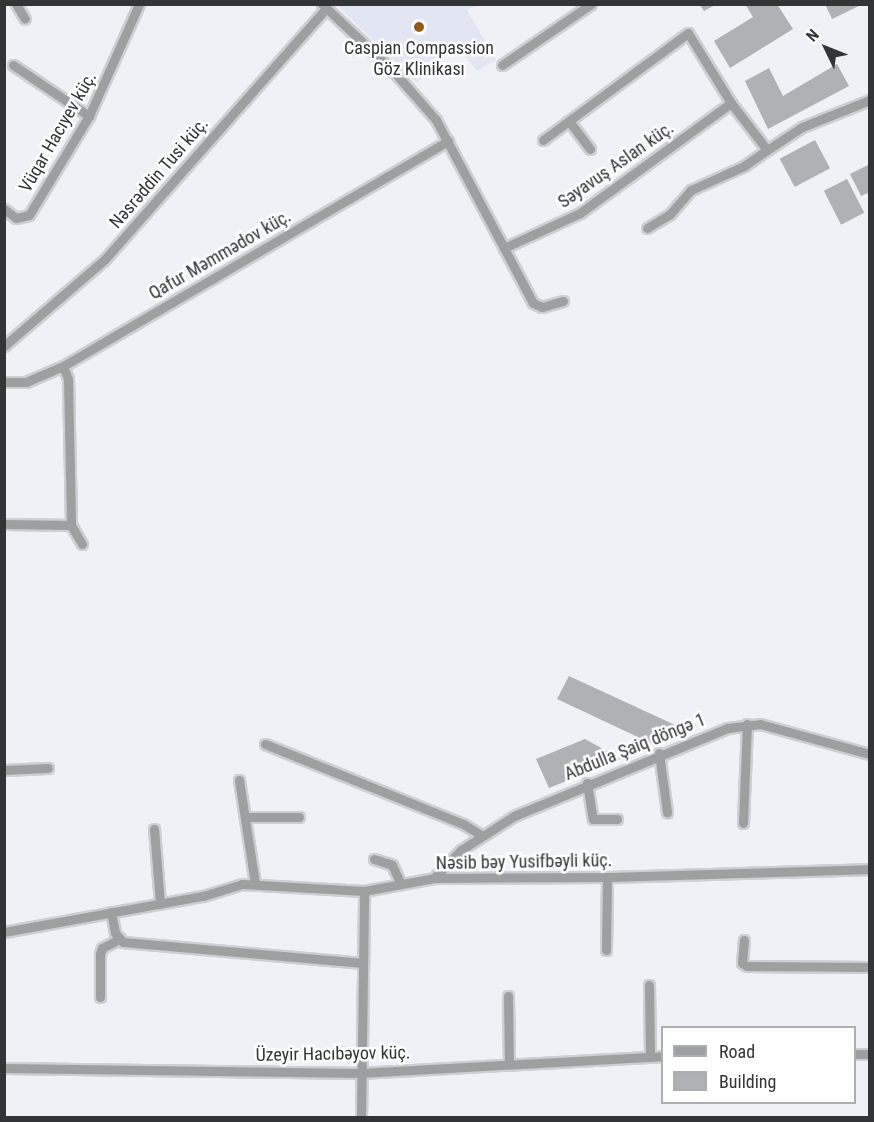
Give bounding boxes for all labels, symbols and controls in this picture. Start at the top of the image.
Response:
marker: Caspian Compassion Göz Klinikası [410,18,428,36]
north arrow [796,18,856,78]
text: N [802,25,823,45]
place label: Caspian Compassion Göz Klinikası [344,38,494,80]
street label: Vüqar Hacıyev küç. [15,68,101,196]
street label: Nəsrəddin Tusi küç. [105,113,213,233]
street label: Səyavuş Aslan küç. [554,117,678,213]
street label: Qafur Məmmədov küç. [145,206,295,304]
street label: Abdulla Şaiq döngə 1 [561,709,709,785]
street label: Nəsib bəy Yusifbəyli küç. [436,850,612,874]
legend [661,1026,856,1104]
text: Road [719,1041,755,1062]
street label: Üzeyir Hacıbəyov küç. [255,1042,411,1066]
text: Building [719,1071,776,1092]

